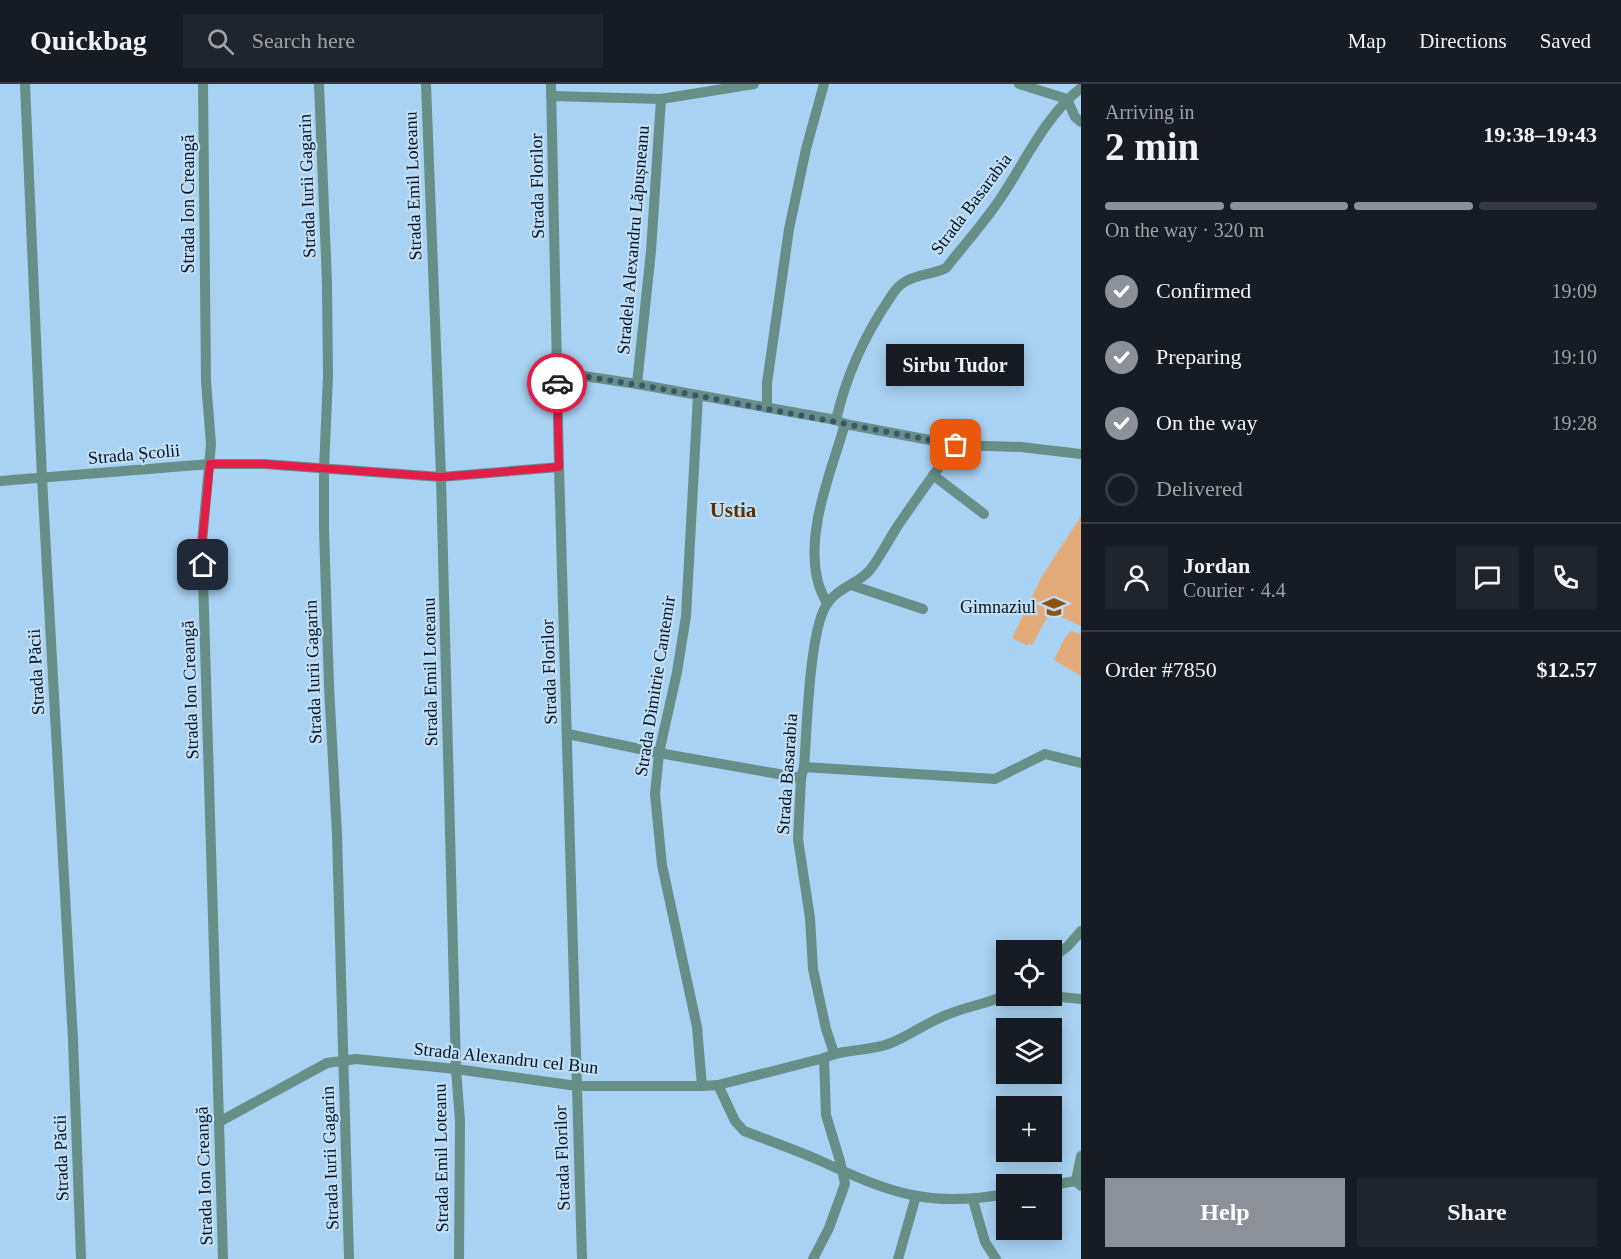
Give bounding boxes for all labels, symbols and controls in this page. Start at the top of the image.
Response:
search box [183,14,603,68]
text: Quickbag [30,25,147,56]
icon: search [204,25,237,58]
text: Search here [252,28,355,53]
text: Map [1348,29,1386,53]
text: Directions [1419,29,1507,53]
text: Saved [1540,29,1591,53]
text: Arriving in [1105,101,1194,123]
street label: Strada Emil Loteanu [400,111,426,261]
street label: Strada Iurii Gagarin [294,114,320,258]
text: 19:38–19:43 [1483,122,1597,147]
street label: Stradela Alexandru Lăpușneanu [613,125,653,355]
text: 2 min [1105,125,1199,168]
street label: Strada Florilor [526,133,548,239]
street label: Strada Ion Creangă [178,135,198,273]
street label: Strada Basarabia [926,149,1016,259]
text: On the way · 320 m [1105,219,1264,241]
icon: check [1105,275,1138,308]
text: Confirmed [1156,278,1251,303]
text: 19:09 [1551,280,1597,302]
icon: check [1105,341,1138,374]
callout: Sirbu Tudor [887,343,1025,385]
text: Preparing [1156,344,1242,369]
text: 19:10 [1551,346,1597,368]
courier [527,353,587,413]
text: Sirbu Tudor [902,354,1008,376]
icon: car [541,367,574,400]
icon: check [1105,407,1138,440]
text: On the way [1156,410,1257,435]
text: 19:28 [1551,412,1597,434]
pin [930,419,981,470]
icon: bag [939,428,972,461]
street label: Strada Școlii [87,440,181,468]
text: Delivered [1156,476,1243,501]
district label: Ustia [710,498,757,522]
pin [177,539,228,590]
button: person [1105,546,1168,609]
button: chat [1456,546,1519,609]
button: phone [1534,546,1597,609]
icon: home [186,548,219,581]
text: Jordan [1183,553,1250,578]
text: Courier · 4.4 [1183,579,1286,601]
street label: Strada Dimitrie Cantemir [631,594,679,778]
school or university icon: Gimnaziul [1041,594,1067,620]
street label: Strada Emil Loteanu [419,597,441,747]
place label: Gimnaziul [960,597,1036,617]
street label: Strada Iurii Gagarin [300,600,326,744]
street label: Strada Florilor [537,619,561,725]
street label: Strada Ion Creangă [178,620,202,760]
street label: Strada Păcii [24,628,48,716]
text: Order #7850 [1105,657,1217,682]
text: $12.57 [1537,657,1597,682]
street label: Strada Basarabia [773,713,801,835]
map controls [996,940,1062,1240]
button: locate [996,940,1062,1006]
button: layers [996,1018,1062,1084]
street label: Strada Alexandru cel Bun [413,1038,599,1078]
street label: Strada Emil Loteanu [430,1083,452,1233]
street label: Strada Iurii Gagarin [317,1086,343,1230]
button: + [996,1096,1062,1162]
street label: Strada Florilor [550,1105,574,1211]
street label: Strada Ion Creangă [192,1106,216,1246]
street label: Strada Păcii [49,1114,73,1202]
button: − [996,1174,1062,1240]
button: Help [1105,1178,1345,1247]
button: Share [1357,1178,1597,1247]

